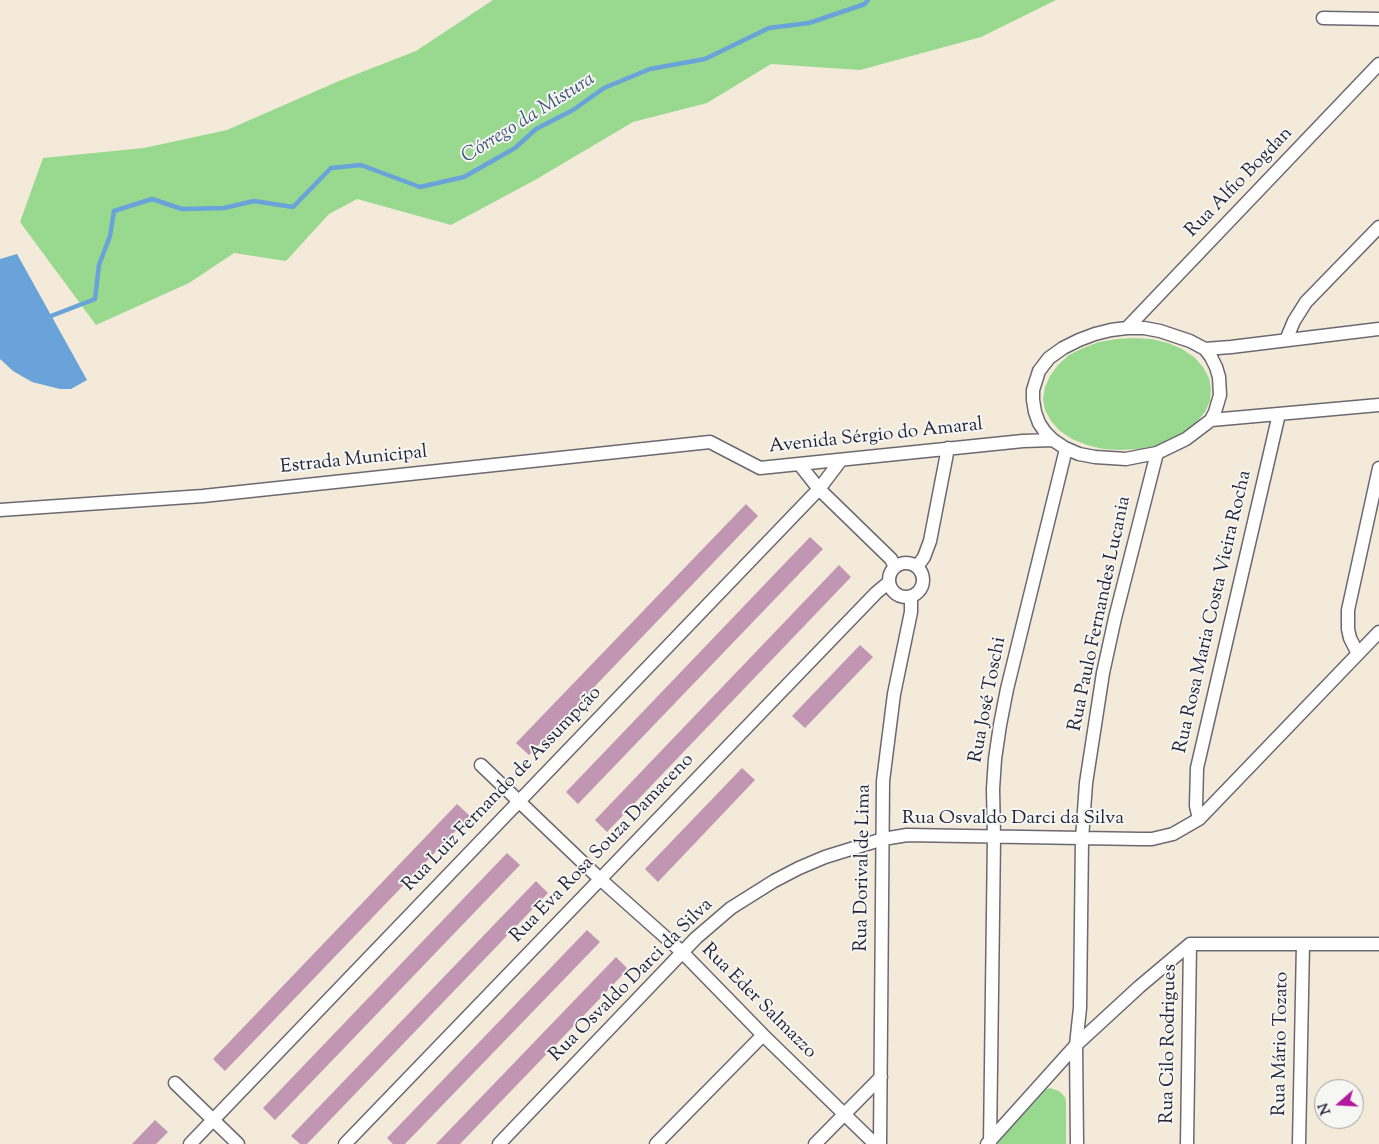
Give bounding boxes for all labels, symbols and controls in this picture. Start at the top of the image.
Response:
water label: Córrego da Mistura [458,68,600,170]
street label: Rua Alfio Bogdan [1182,123,1298,243]
street label: Avenida Sérgio do Amaral [768,414,984,460]
street label: Estrada Municipal [279,442,429,480]
street label: Rua Rosa Maria Costa Vieira Rocha [1170,468,1258,756]
street label: Rua Paulo Fernandes Lucania [1065,494,1137,734]
street label: Rua José Toschi [966,635,1012,765]
street label: Rua Luiz Fernando de Assumpção [399,683,607,897]
street label: Rua Eva Rosa Souza Damaceno [506,750,700,948]
street label: Rua Dorival de Lima [851,784,877,952]
street label: Rua Osvaldo Darci da Silva [902,809,1124,831]
street label: Rua Osvaldo Darci da Silva [545,894,719,1068]
street label: Rua Eder Salmazzo [696,940,820,1064]
street label: Rua Cilo Rodrigues [1157,964,1183,1124]
street label: Rua Mário Tozato [1269,972,1295,1116]
north arrow [1314,1079,1364,1129]
text: N [1314,1100,1337,1117]

